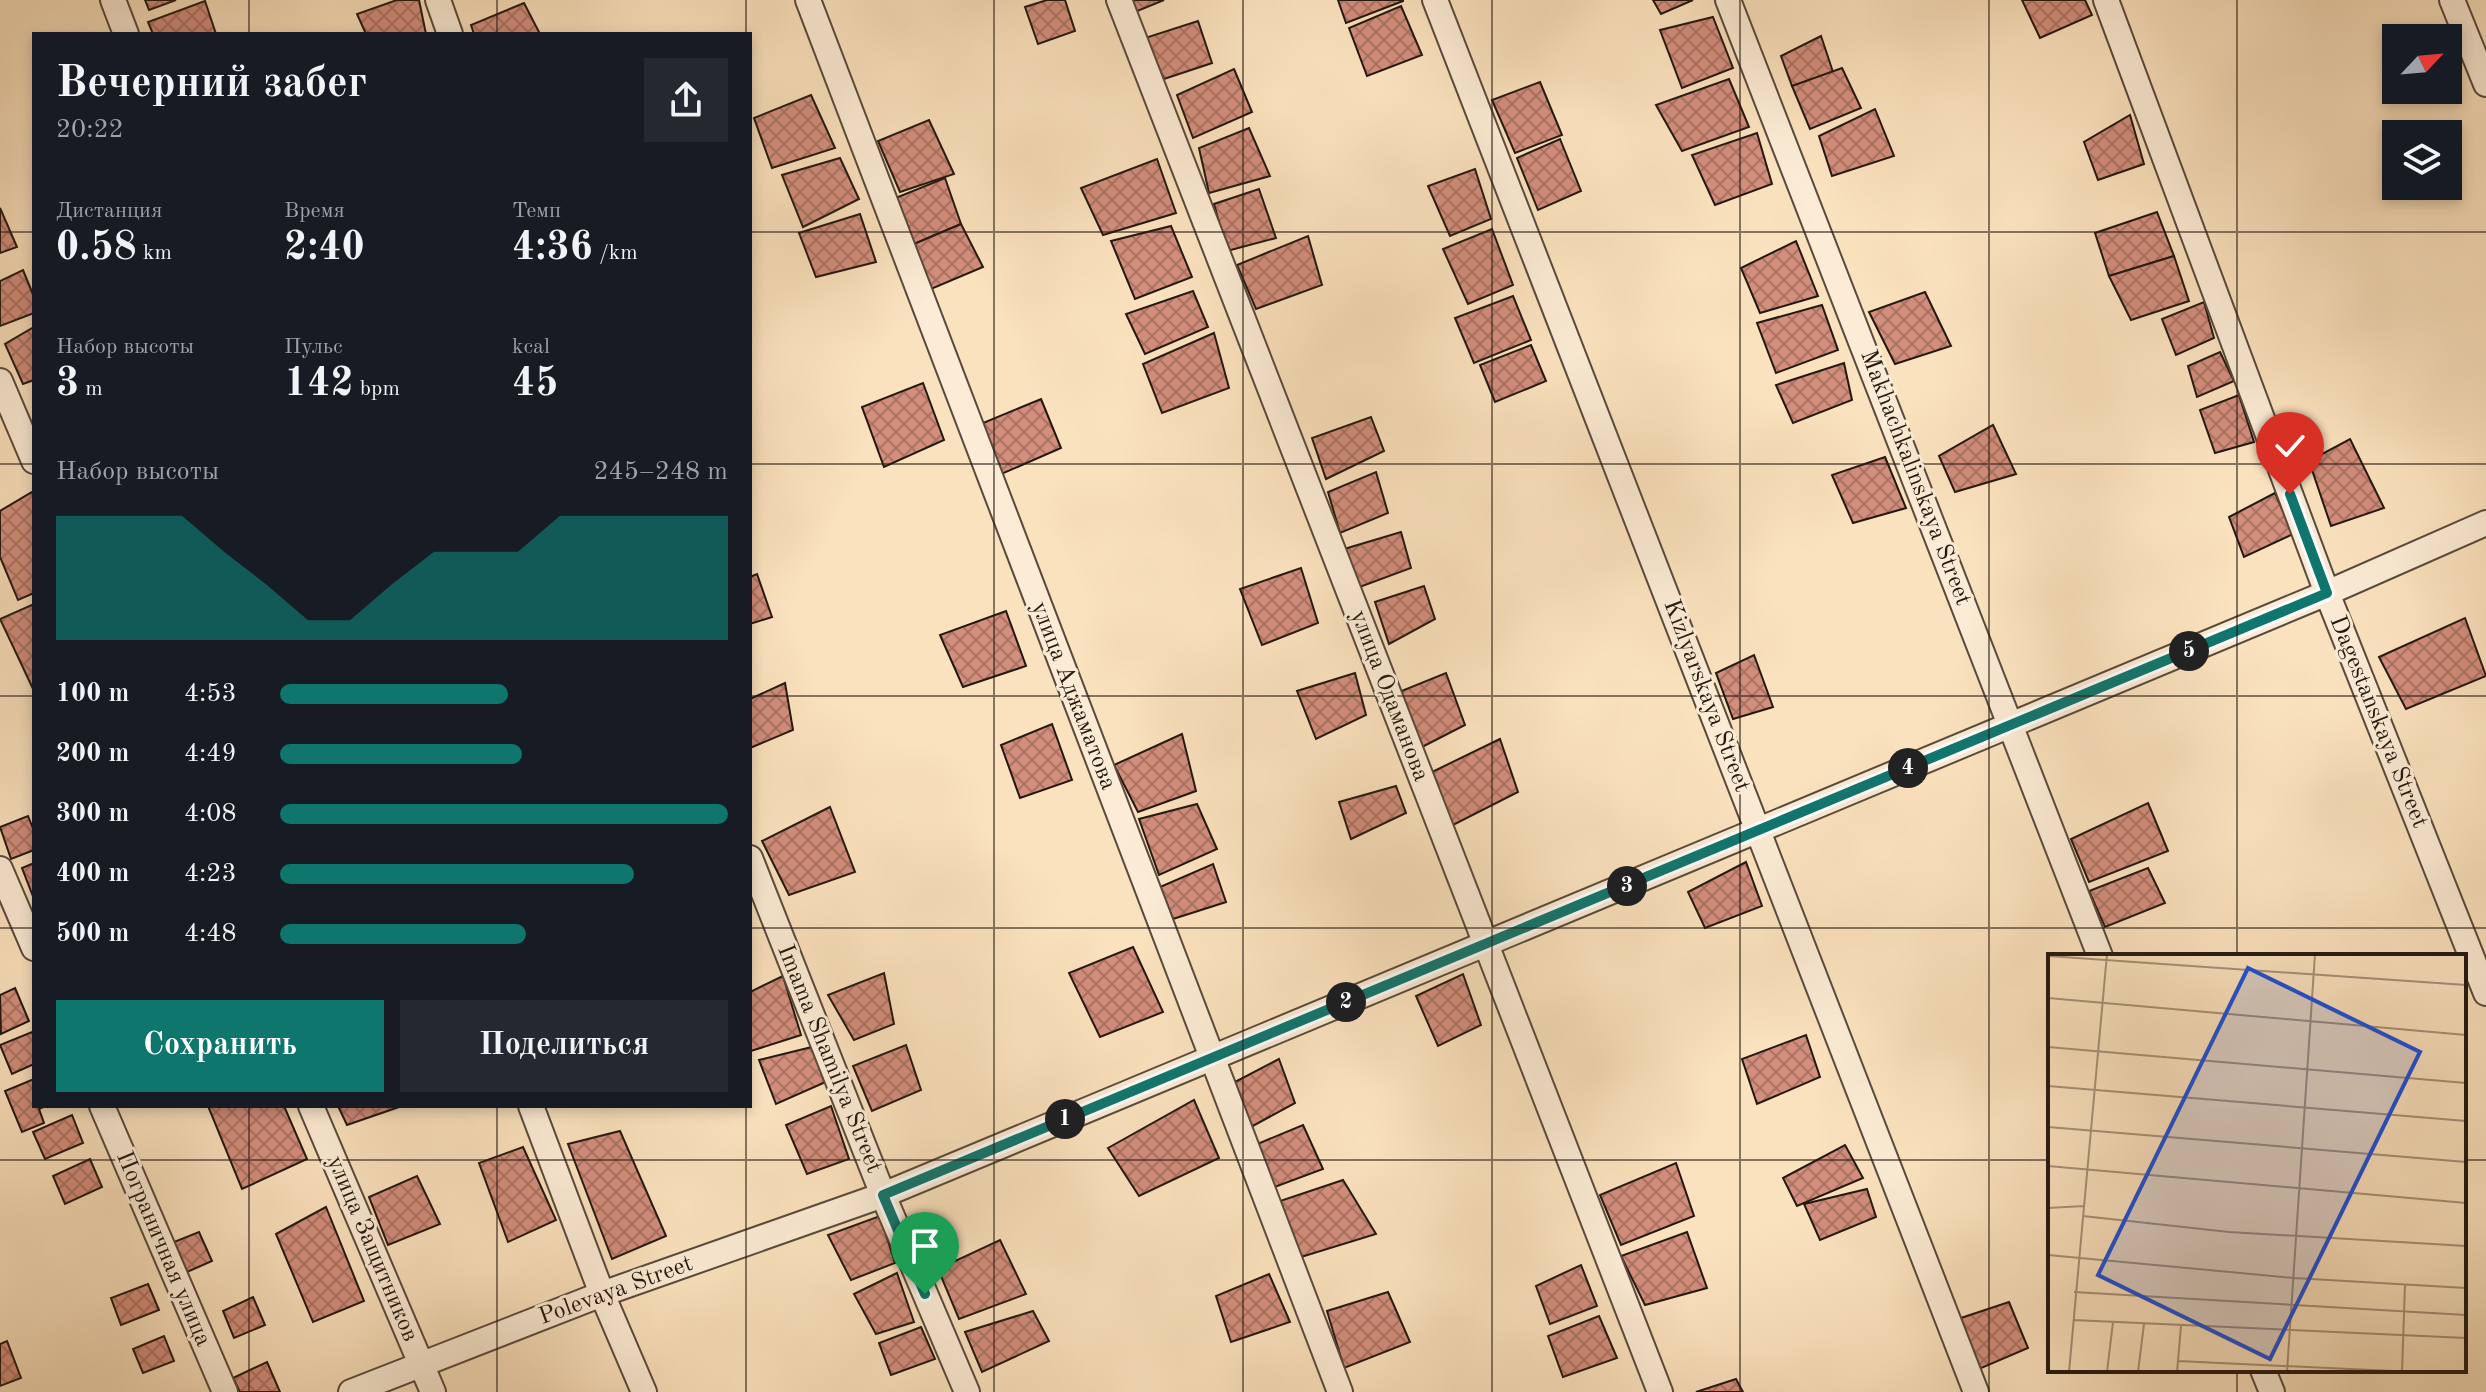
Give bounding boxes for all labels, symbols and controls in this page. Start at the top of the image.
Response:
north arrow [2382,24,2462,104]
map controls [2382,24,2462,200]
button: share [644,58,728,142]
text: Вечерний забег [56,62,367,106]
text: 20:22 [56,117,124,143]
button: layers [2382,120,2462,200]
text: Дистанция [56,200,162,222]
text: Время [284,200,345,222]
text: Темп [512,200,561,222]
text: 0.58 [56,229,137,269]
text: 2:40 [284,229,365,269]
text: 4:36 [512,229,593,269]
text: km [137,242,172,264]
text: /km [593,242,638,264]
text: Набор высоты [56,336,194,358]
text: Пульс [284,336,343,358]
text: kcal [512,336,550,358]
street label: Makhachkalinskaya Street [1855,347,1975,609]
text: 3 [56,365,79,405]
text: 142 [284,365,354,405]
text: 45 [512,365,558,405]
text: m [79,378,103,400]
text: bpm [354,378,400,400]
pin [2256,412,2324,494]
icon: check [2268,424,2312,468]
text: Набор высоты [56,459,219,485]
text: 245–248 m [593,459,728,485]
street label: Kizlyarskaya Street [1658,597,1754,795]
street label: улица Аджаматова [1026,599,1120,794]
street label: улица Одаманова [1345,607,1433,785]
street label: Dagestanskaya Street [2324,612,2432,832]
pin: 5 [2169,631,2209,671]
text: 5 [2183,640,2195,662]
text: 100 m [56,681,129,707]
text: 4:53 [184,681,237,707]
text: 200 m [56,741,129,767]
text: 4:49 [184,741,237,767]
pin: 4 [1888,748,1928,788]
text: 4 [1902,757,1914,779]
text: 300 m [56,801,129,827]
text: 4:08 [184,801,237,827]
text: 400 m [56,861,129,887]
text: 4:23 [184,861,237,887]
pin: 3 [1607,866,1647,906]
text: 3 [1621,875,1633,897]
text: 500 m [56,921,129,947]
text: 4:48 [184,921,237,947]
street label: Imama Shamilya Street [772,941,886,1177]
inset map [2048,954,2466,1372]
pin: 2 [1326,982,1366,1022]
text: 2 [1340,991,1352,1013]
button: Сохранить [56,1000,384,1092]
button: Поделиться [400,1000,728,1092]
pin: 1 [1045,1099,1085,1139]
text: 1 [1059,1108,1071,1130]
street label: Пограничная улица [111,1148,215,1350]
street label: улица Защитников [322,1153,422,1345]
pin [891,1212,959,1294]
icon: arrive [903,1224,947,1268]
street label: Polevaya Street [536,1252,696,1330]

